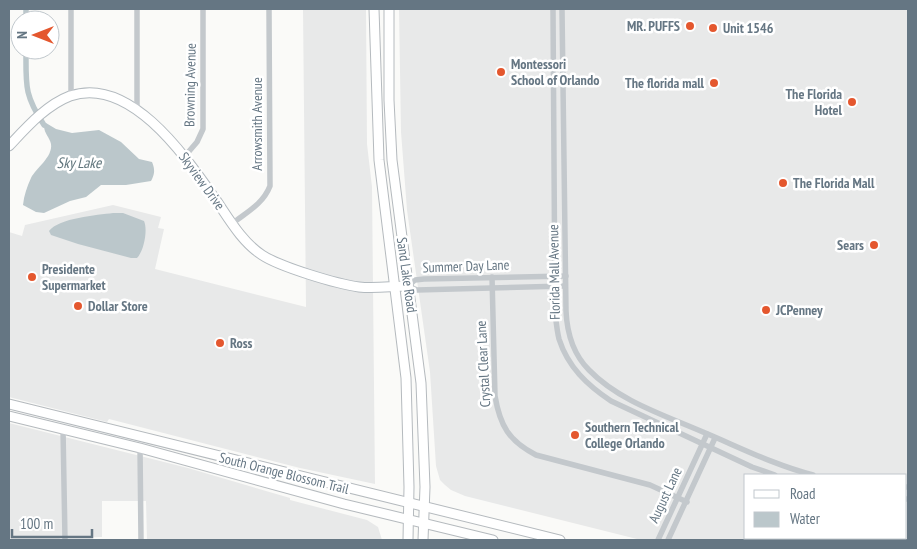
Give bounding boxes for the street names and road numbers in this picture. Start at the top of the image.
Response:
street label: Browning Avenue [180,43,200,127]
street label: Arrowsmith Avenue [248,77,266,171]
street label: Skyview Drive [175,148,229,214]
street label: Florida Mall Avenue [544,224,564,320]
street label: Sand Lake Road [393,236,421,314]
street label: Summer Day Lane [422,255,510,277]
street label: Crystal Clear Lane [472,320,494,408]
street label: South Orange Blossom Trail [217,448,351,498]
street label: August Lane [644,464,686,526]

